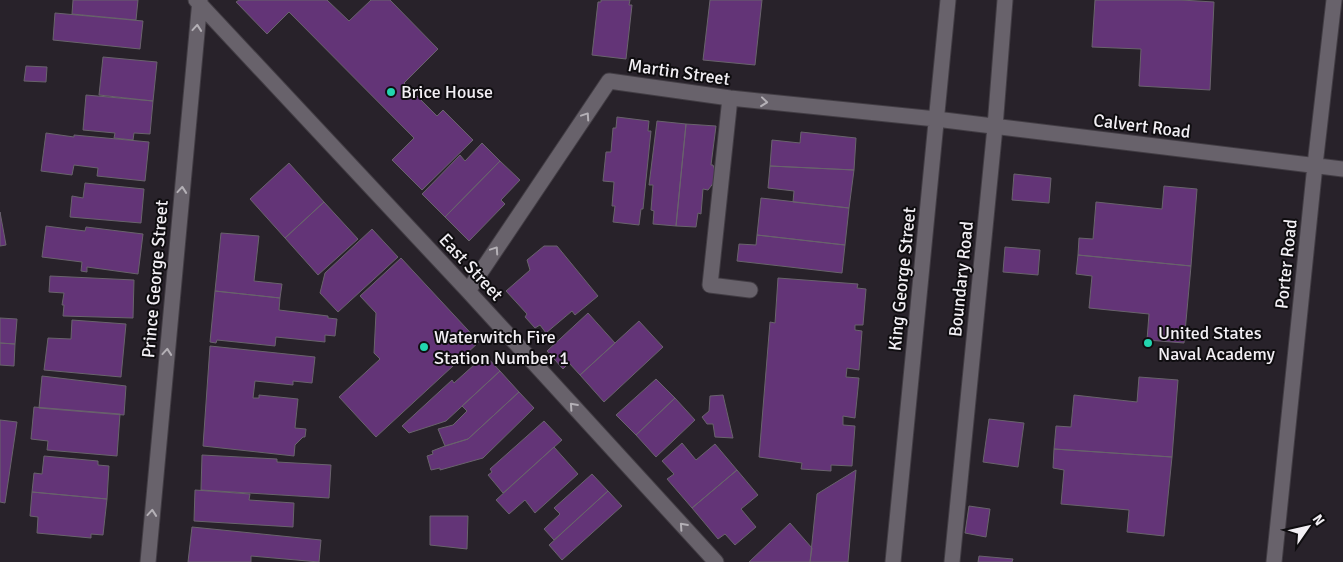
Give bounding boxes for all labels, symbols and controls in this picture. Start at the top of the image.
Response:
one-way arrow [191,24,202,32]
street label: Martin Street [627,54,731,90]
place label: Brice House [401,81,493,103]
marker: Brice House [385,86,397,98]
one-way arrow [760,96,768,107]
street label: Calvert Road [1092,109,1192,143]
one-way arrow [580,112,589,121]
one-way arrow [176,186,187,194]
street label: Prince George Street [137,199,173,359]
street label: King George Street [883,206,921,352]
street label: Porter Road [1270,218,1302,310]
street label: Boundary Road [944,220,978,338]
street label: East Street [434,229,508,305]
one-way arrow [489,247,499,256]
place label: United States Naval Academy [1158,322,1276,365]
place label: Waterwitch Fire Station Number 1 [434,326,569,369]
marker: United States Naval Academy [1142,337,1154,349]
marker: Waterwitch Fire Station Number 1 [418,341,430,353]
one-way arrow [161,347,172,355]
one-way arrow [570,403,579,412]
north arrow [1283,502,1333,552]
one-way arrow [147,509,158,517]
text: N [1309,511,1328,529]
one-way arrow [680,523,689,532]

